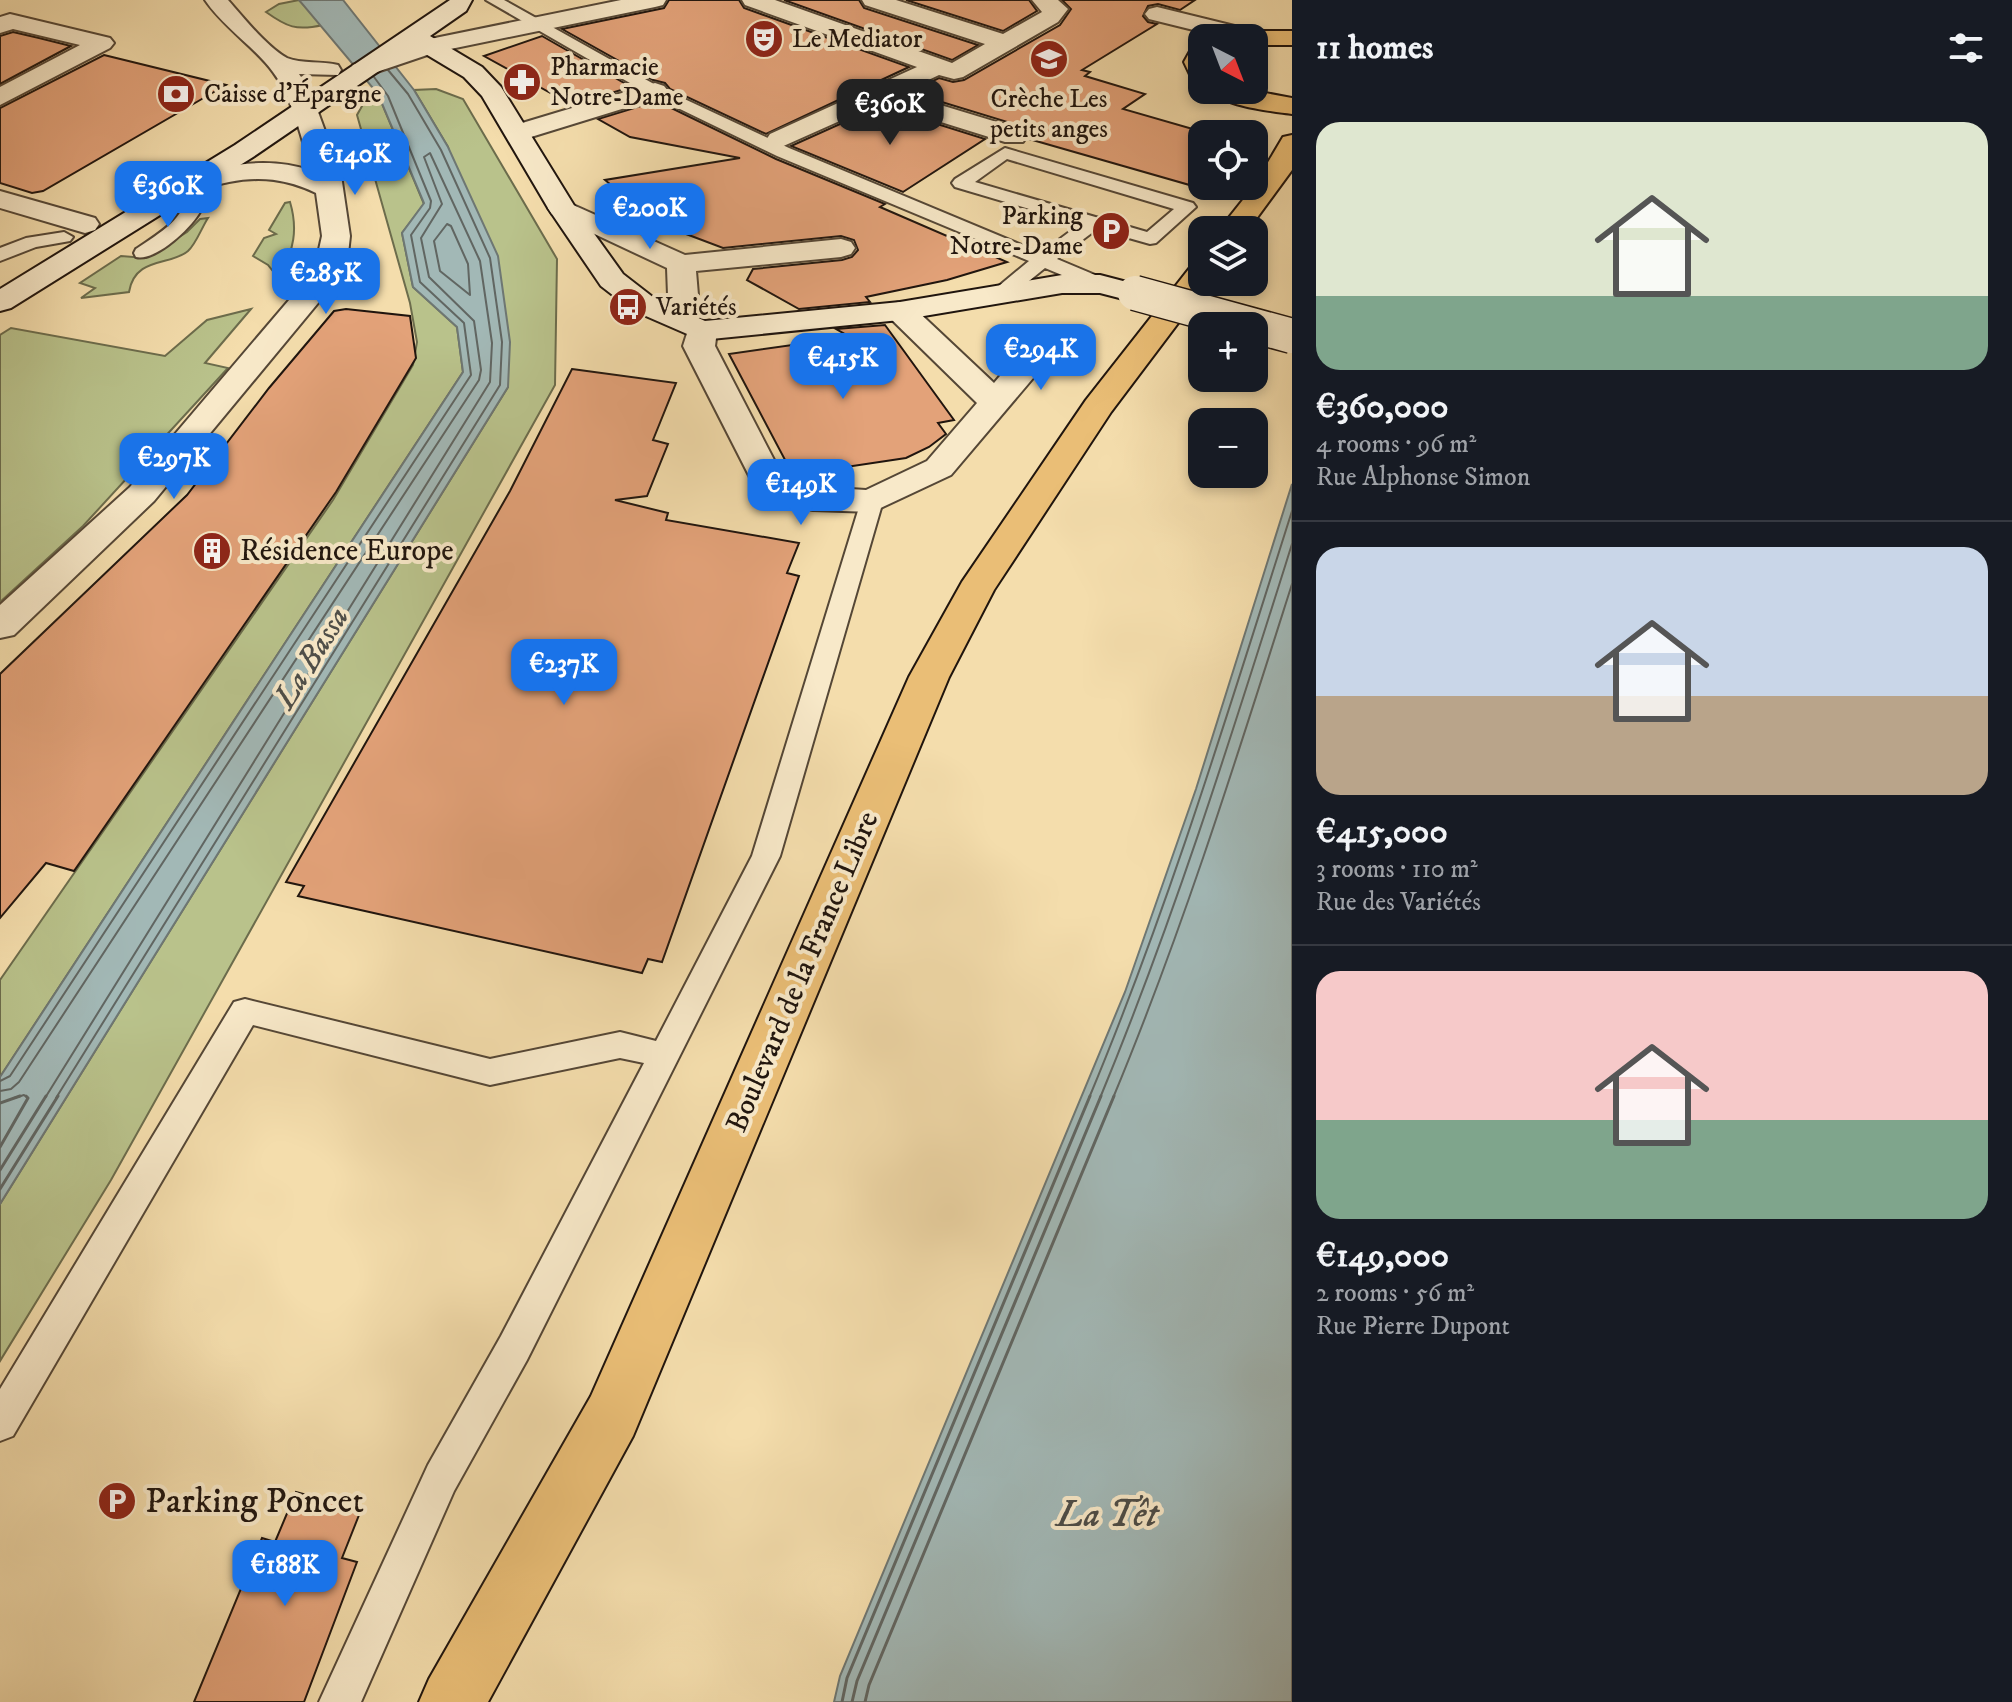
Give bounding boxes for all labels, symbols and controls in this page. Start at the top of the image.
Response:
theatre icon: Le Mediator [743,18,785,60]
place label: Le Mediator [792,23,923,56]
north arrow [1188,24,1268,104]
map controls [1188,24,1268,488]
icon: filters [1944,26,1988,70]
text: 11 homes [1316,27,1433,69]
school or university icon: Crèche Les petits anges [1028,38,1070,80]
place label: Pharmacie Notre-Dame [550,51,683,114]
pharmacy icon: Pharmacie Notre-Dame [501,61,543,103]
bank icon: Caisse d'Épargne [155,73,197,115]
place label: Caisse d'Épargne [204,78,381,111]
pin: €360K [834,79,946,147]
place label: Crèche Les petits anges [989,83,1108,146]
text: €360K [855,88,925,121]
button: locate [1188,120,1268,200]
pin: €140K [299,129,411,197]
text: €140K [319,138,391,171]
pin: €360K [112,161,224,229]
text: €360K [133,170,203,203]
icon: home [1580,174,1724,318]
pin: €200K [594,183,706,251]
text: €200K [613,192,687,225]
place label: Parking Notre-Dame [950,200,1083,263]
parking icon: Parking Notre-Dame [1090,210,1132,252]
button: layers [1188,216,1268,296]
pin: €285K [270,248,382,316]
text: €285K [290,257,362,290]
bus stop icon: Variétés [607,286,649,328]
place label: Variétés [655,291,737,324]
button: + [1188,312,1268,392]
pin: €294K [985,324,1097,392]
pin: €415K [787,333,899,401]
text: €294K [1004,333,1078,366]
text: €415K [808,342,878,375]
text: €360,000 [1316,386,1449,428]
button: − [1188,408,1268,488]
text: 4 rooms · 96 m² [1316,428,1476,461]
pin: €297K [118,433,230,501]
text: €297K [138,442,210,475]
pin: €149K [745,459,857,527]
text: Rue Alphonse Simon [1316,461,1530,494]
text: €149K [766,468,837,501]
building icon: Résidence Europe [191,530,233,572]
place label: Résidence Europe [240,533,454,570]
icon: home [1580,599,1724,743]
water label: La Bassa [264,600,359,718]
pin: €237K [508,639,620,707]
text: €237K [529,648,599,681]
street label: Boulevard de la France Libre [719,806,887,1138]
text: €415,000 [1316,811,1448,853]
text: 3 rooms · 110 m² [1316,853,1478,886]
text: Rue des Variétés [1316,886,1481,919]
icon: home [1580,1023,1724,1167]
text: €149,000 [1316,1235,1449,1277]
text: 2 rooms · 56 m² [1316,1277,1474,1310]
text: Rue Pierre Dupont [1316,1310,1510,1343]
place label: Parking Poncet [145,1479,364,1524]
parking icon: Parking Poncet [96,1480,138,1522]
water label: La Têt [1054,1491,1160,1539]
pin: €188K [229,1540,341,1608]
text: €188K [250,1549,320,1582]

